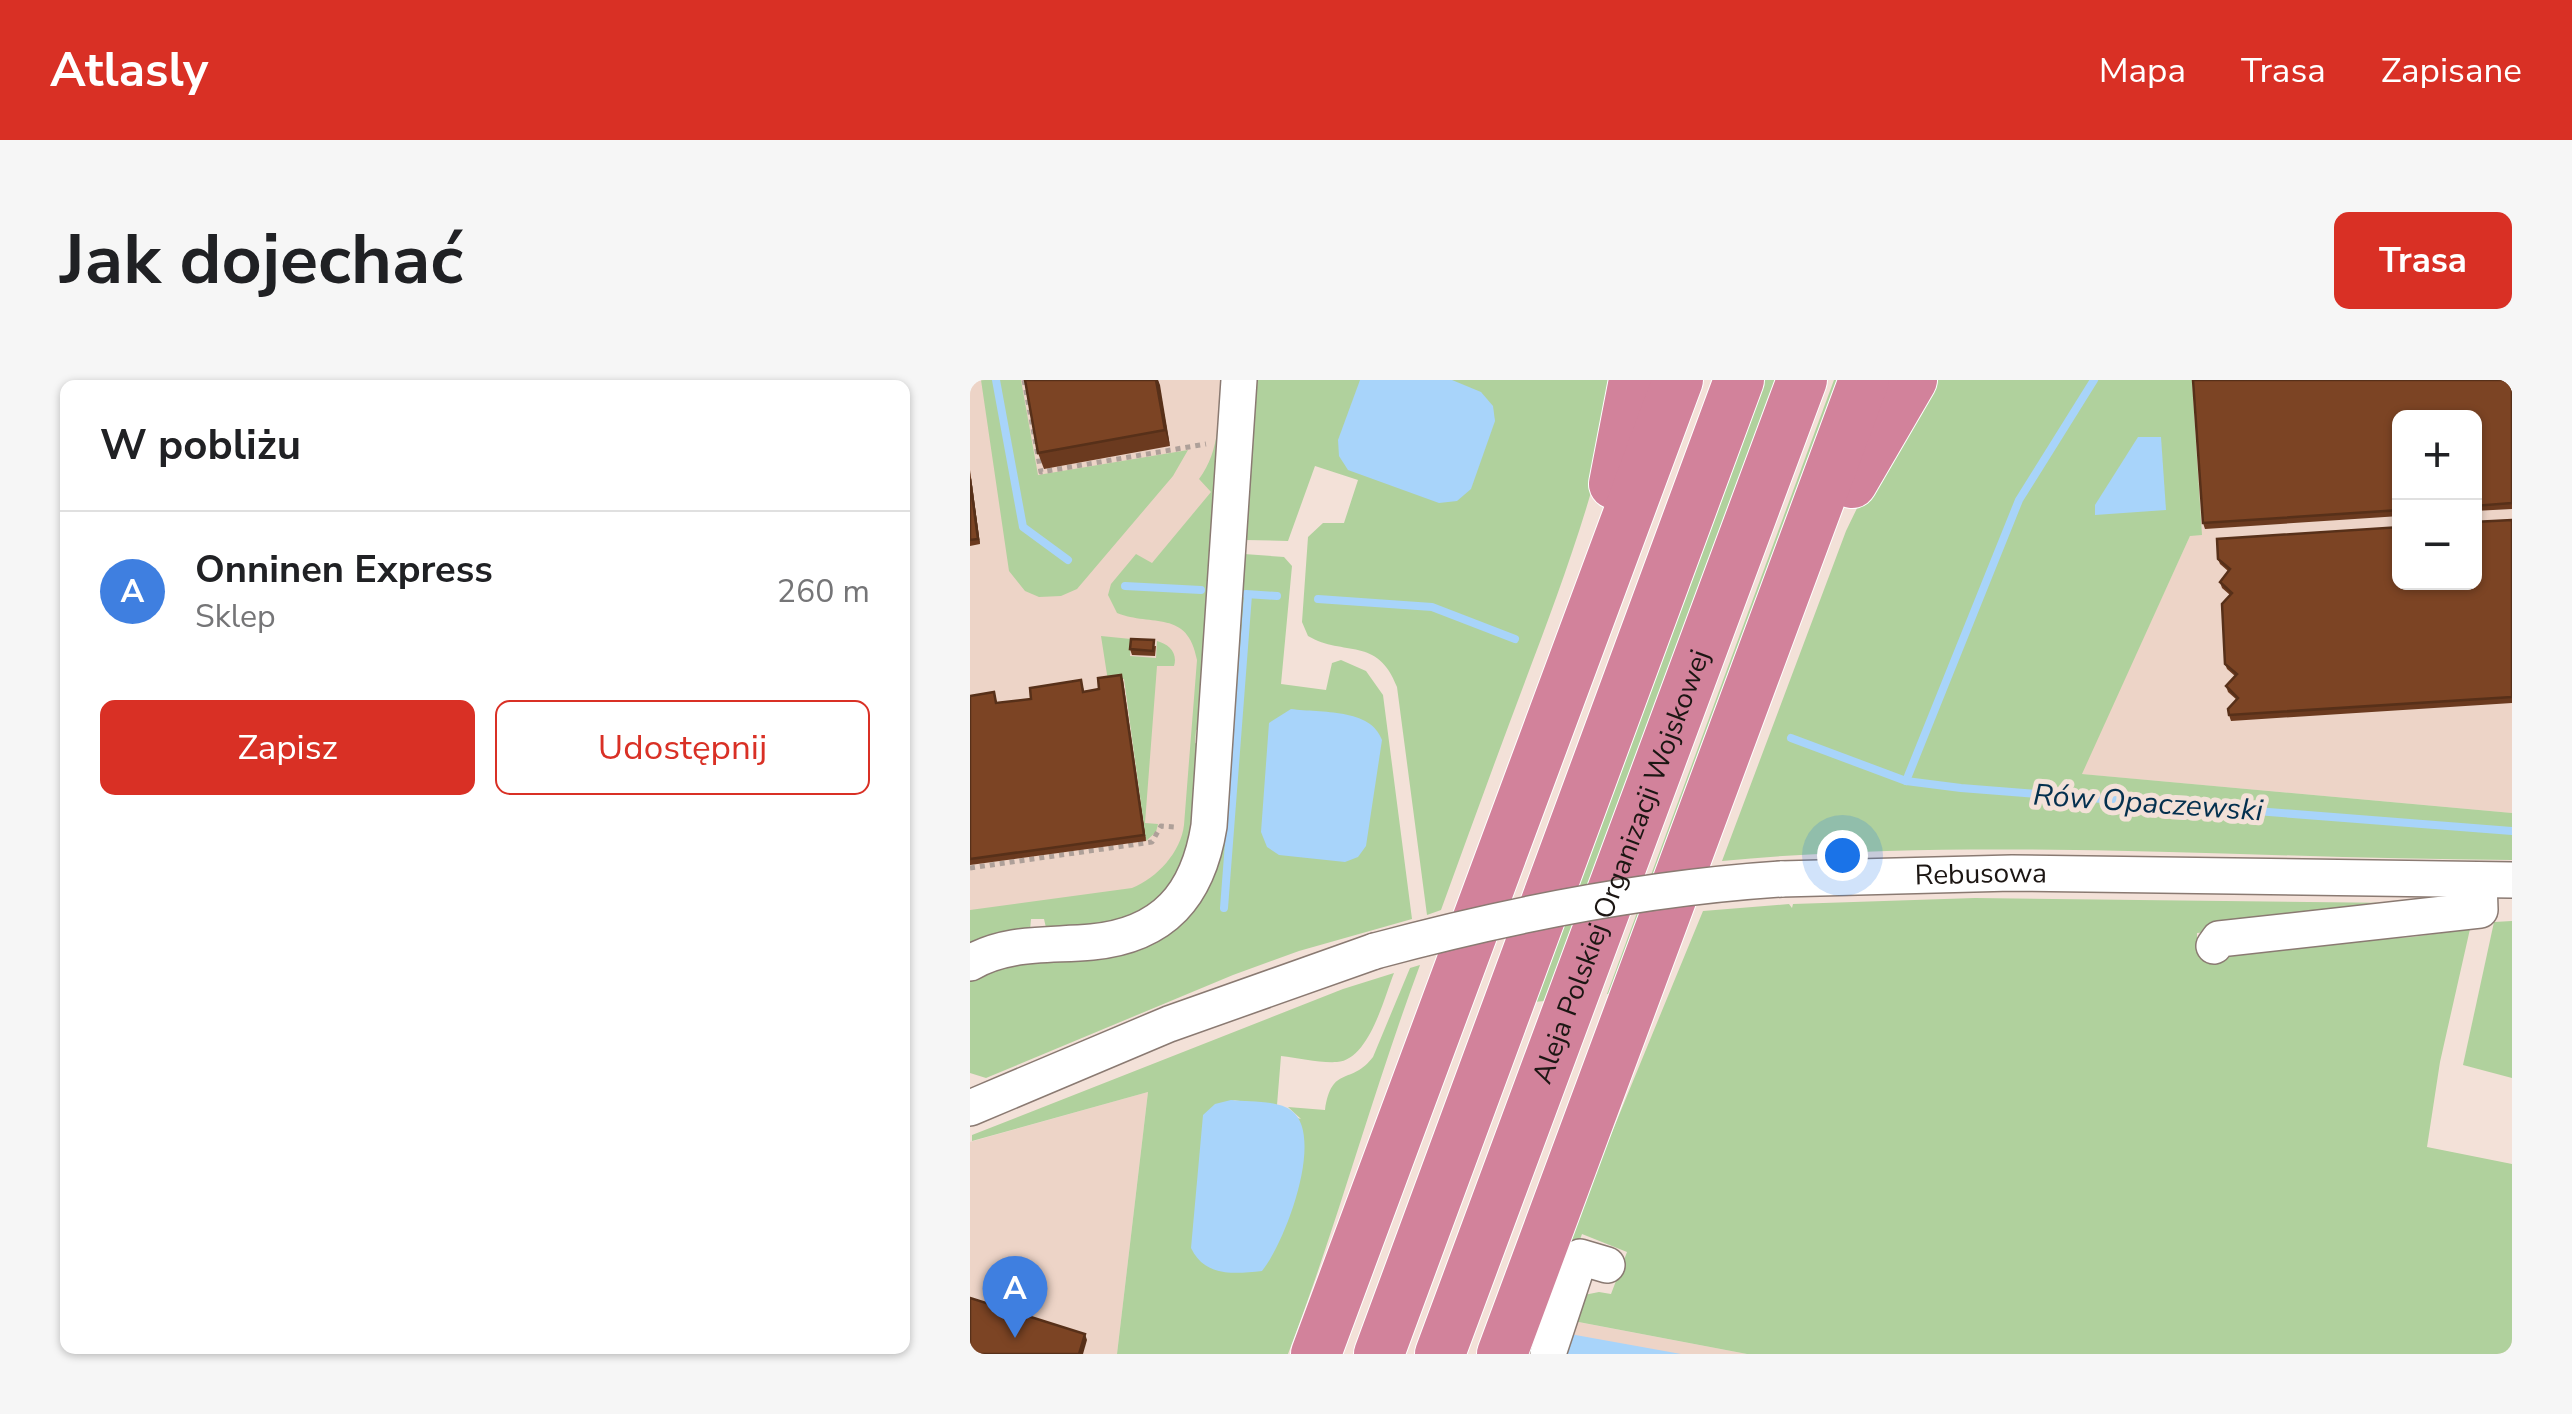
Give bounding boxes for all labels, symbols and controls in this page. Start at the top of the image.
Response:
text: Atlasly [50,37,208,103]
text: Mapa [2099,47,2186,94]
text: Trasa [2241,47,2326,94]
text: Zapisane [2381,47,2522,94]
text: Jak dojechać [60,212,463,308]
button: Trasa [2334,212,2512,309]
map controls [2392,410,2482,590]
button: + [2392,410,2482,500]
text: W pobliżu [100,417,301,474]
button: − [2392,500,2482,590]
text: Onninen Express [195,544,493,595]
text: A [121,570,144,613]
text: 260 m [777,570,870,613]
text: Sklep [195,595,276,638]
street label: Aleja Polskiej Organizacji Wojskowej [1523,644,1719,1089]
button: Zapisz [100,700,475,795]
button: Udostępnij [495,700,870,795]
water label: Rów Opaczewski [2032,775,2265,832]
your location [1817,830,1868,881]
street label: Rebusowa [1914,854,2047,895]
pin: A [982,1256,1048,1338]

